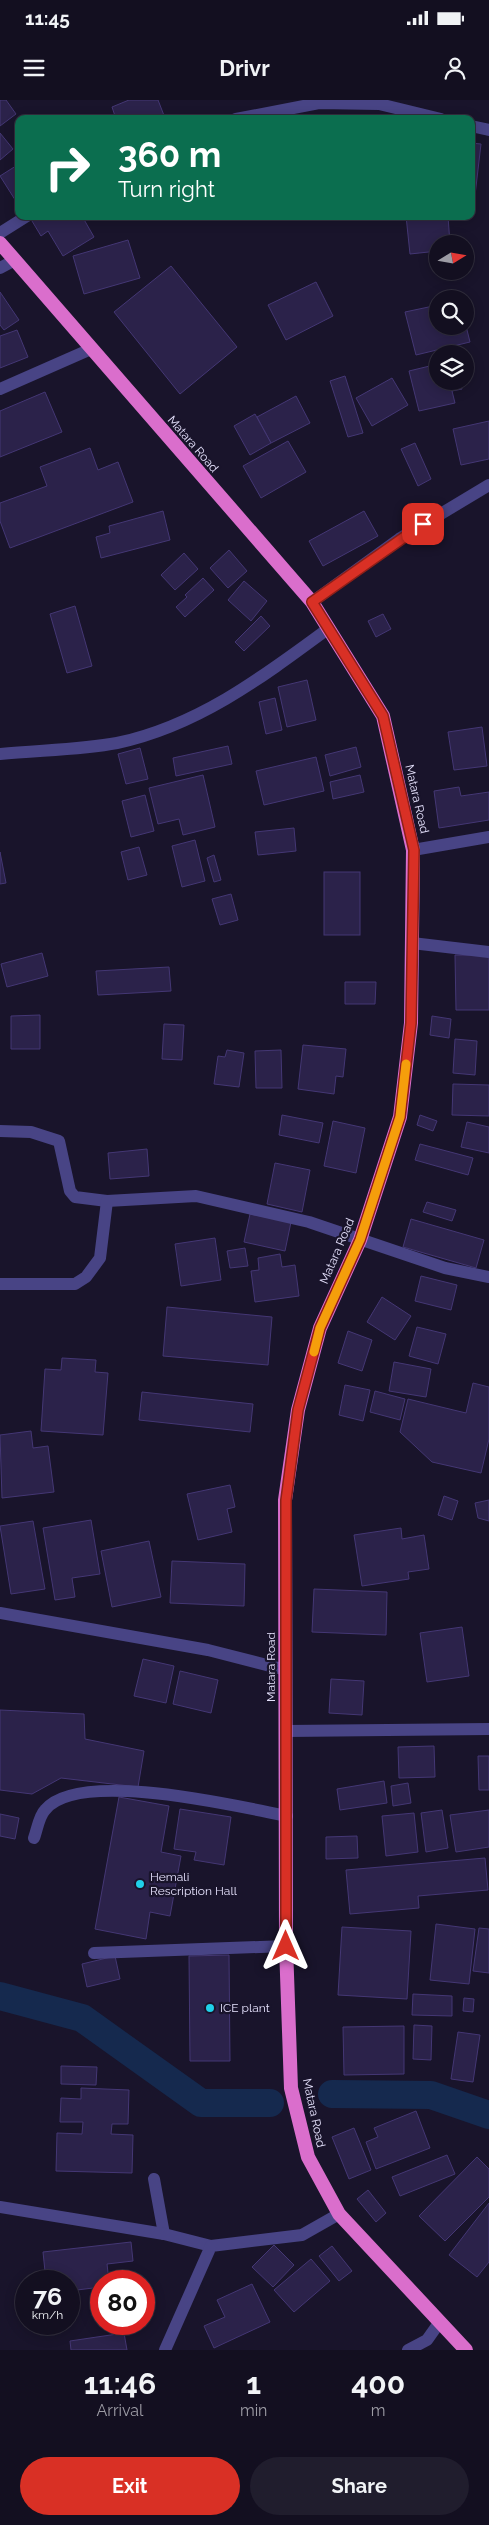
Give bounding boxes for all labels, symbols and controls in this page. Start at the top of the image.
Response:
text: 11:45 [25,7,70,29]
icon: menu [20,54,48,82]
icon: person [441,54,469,82]
text: Drivr [219,55,270,81]
text: 360 m [118,134,221,175]
icon: right [35,135,100,200]
text: Turn right [118,176,215,202]
north arrow [429,235,474,280]
map controls [429,235,474,390]
button: search [429,290,474,335]
button: layers [429,345,474,390]
street label: Matara Road [165,413,221,475]
pin [402,503,444,545]
icon: arrive [409,510,437,538]
street label: Matara Road [402,763,432,835]
street label: Matara Road [317,1216,357,1286]
street label: Matara Road [264,1632,278,1702]
place label: Hemali Rescription Hall [150,1870,238,1898]
marker: Hemali Rescription Hall [134,1878,146,1890]
position arrow [259,1919,311,1971]
place label: ICE plant [220,2001,270,2015]
marker: ICE plant [204,2002,216,2014]
street label: Matara Road [300,2077,328,2149]
speed limit sign: 80 [90,2270,155,2335]
text: 76 [33,2281,62,2311]
text: km/h [32,2308,63,2322]
text: 11:46 [84,2366,156,2401]
text: 1 [246,2366,261,2401]
text: 400 [351,2366,405,2401]
text: Arrival [96,2401,143,2420]
text: min [240,2401,267,2420]
text: m [371,2401,386,2420]
button: Exit [20,2457,240,2515]
button: Share [250,2457,469,2515]

